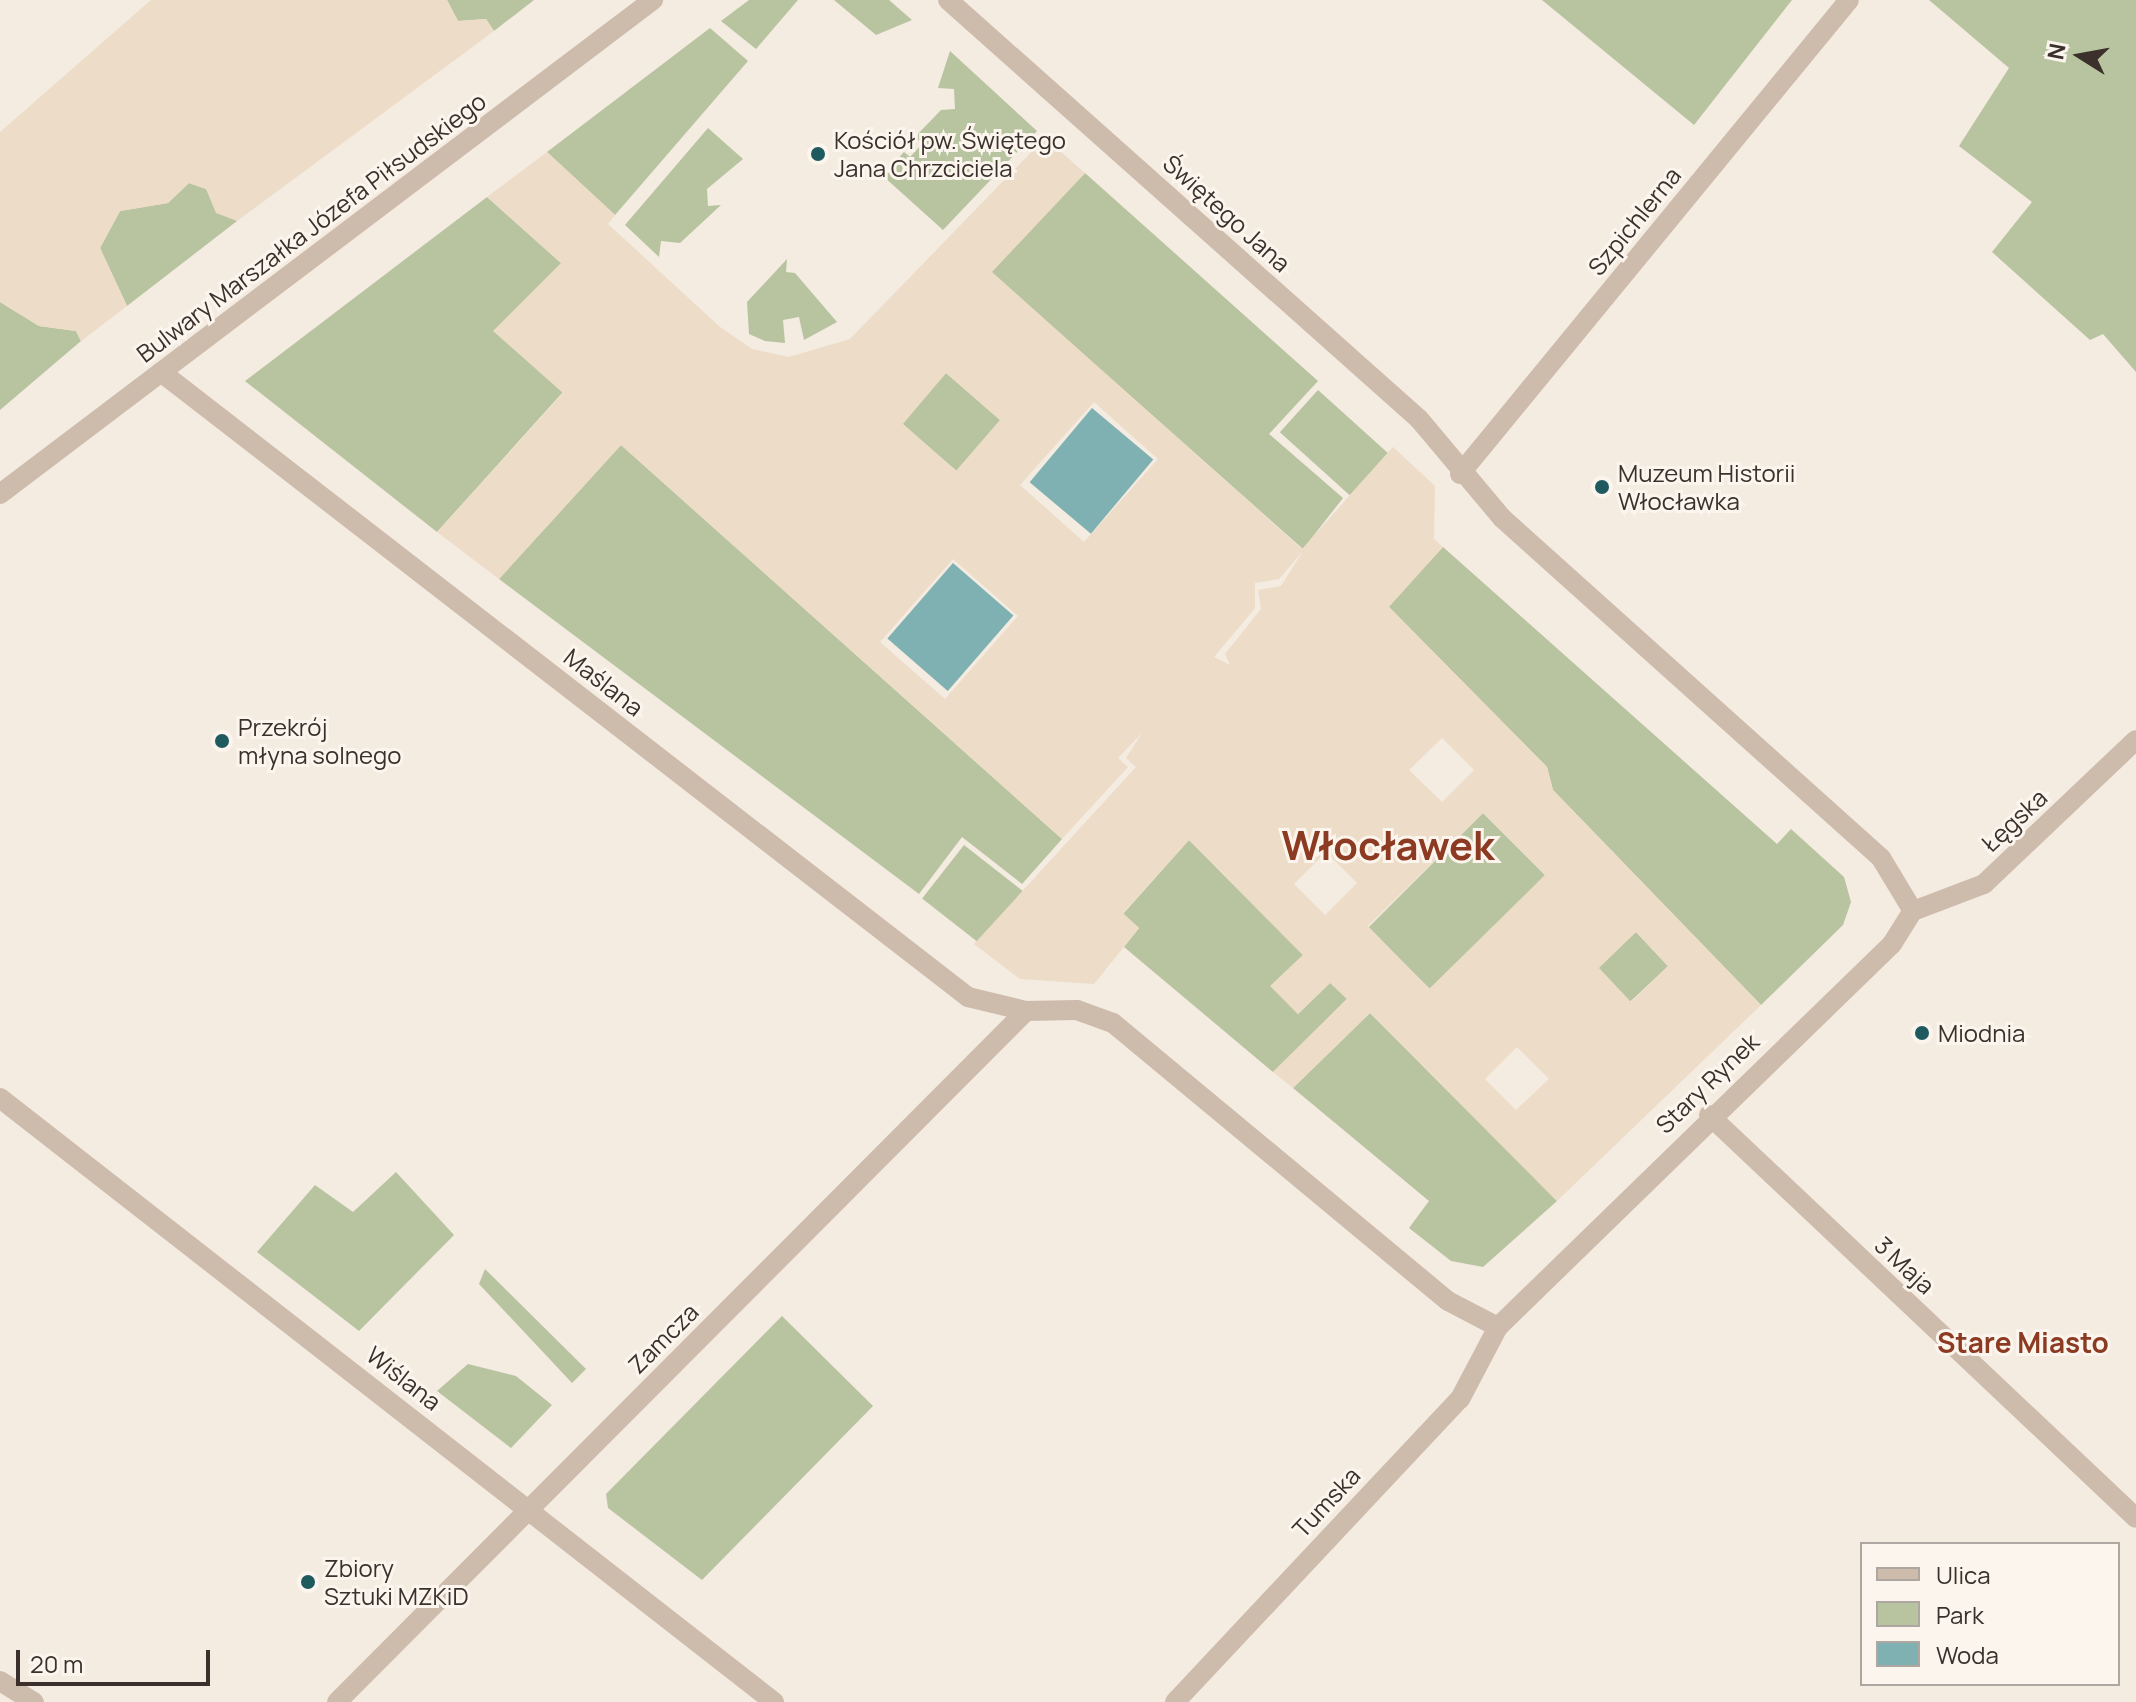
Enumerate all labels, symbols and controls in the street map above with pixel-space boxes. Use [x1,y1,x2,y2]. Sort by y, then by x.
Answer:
north arrow [2040,16,2120,96]
text: N [2040,41,2073,62]
street label: Bulwary Marszałka Józefa Piłsudskiego [131,86,491,368]
place label: Kościół pw. Świętego Jana Chrzciciela [834,126,1066,182]
marker: Kościół pw. Świętego Jana Chrzciciela [809,145,827,163]
street label: Świętego Jana [1157,148,1297,278]
street label: Szpichlerna [1582,161,1686,281]
place label: Muzeum Historii Włocławka [1618,459,1795,515]
marker: Muzeum Historii Włocławka [1593,478,1611,496]
street label: Maślana [559,642,649,722]
place label: Przekrój młyna solnego [238,713,401,769]
marker: Przekrój młyna solnego [213,732,231,750]
street label: Łęgska [1975,783,2053,857]
district label: Włocławek [1281,821,1495,869]
place label: Miodnia [1938,1019,2025,1047]
marker: Miodnia [1913,1024,1931,1042]
street label: Stary Rynek [1650,1027,1764,1139]
street label: 3 Maja [1869,1230,1941,1300]
street label: Zamcza [622,1297,704,1379]
district label: Stare Miasto [1937,1325,2109,1359]
street label: Wiślana [361,1340,447,1416]
street label: Tumska [1286,1461,1366,1543]
legend [1860,1542,2120,1686]
place label: Zbiory Sztuki MZKiD [324,1554,469,1610]
text: Ulica [1936,1558,1991,1591]
marker: Zbiory Sztuki MZKiD [299,1573,317,1591]
text: Park [1936,1598,1984,1631]
scale bar [20,1634,214,1684]
text: Woda [1936,1638,1999,1671]
text: 20 m [30,1647,83,1680]

